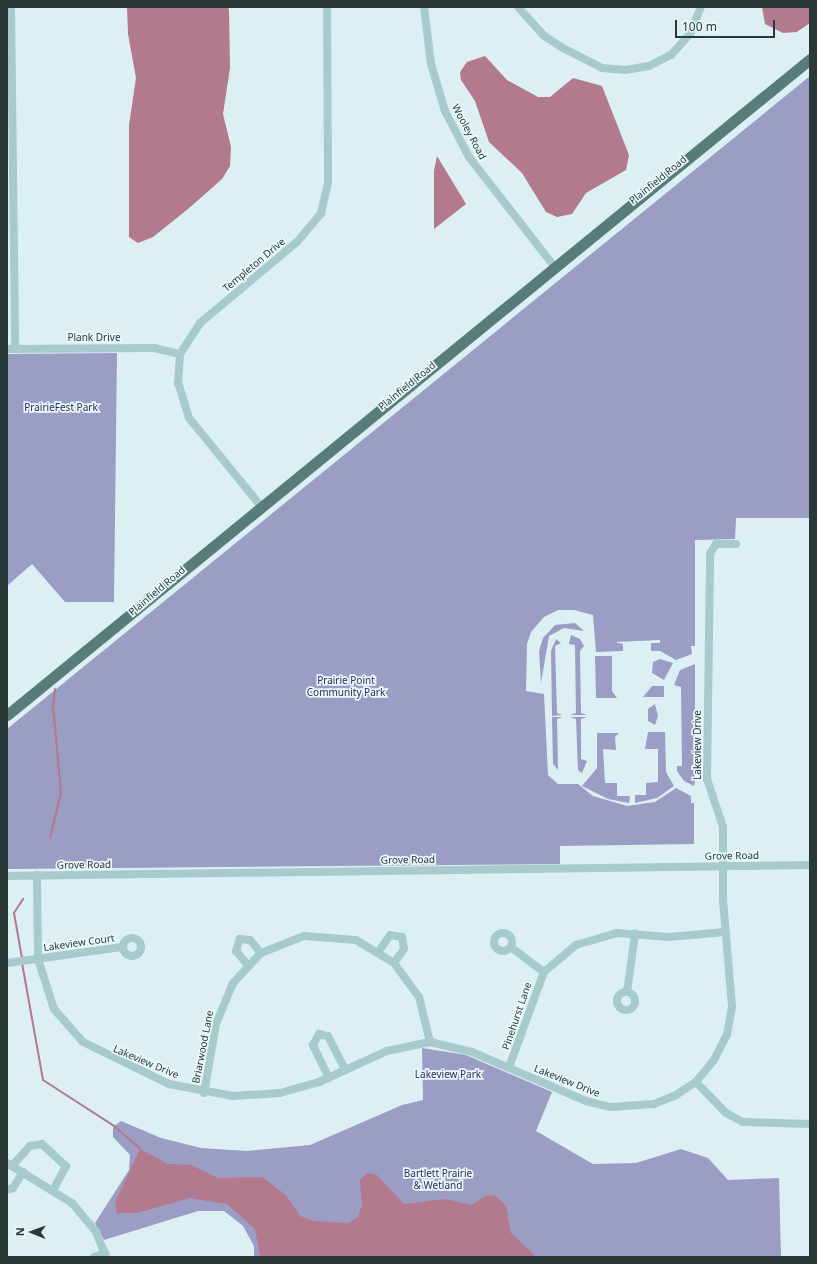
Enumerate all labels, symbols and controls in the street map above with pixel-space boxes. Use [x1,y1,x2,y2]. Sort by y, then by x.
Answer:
scale bar [677,12,777,38]
text: 100 m [682,18,717,35]
street label: Wooley Road [449,102,489,162]
street label: Plainfield Road [627,153,689,207]
street label: Templeton Drive [221,236,287,294]
street label: Plank Drive [67,332,121,344]
street label: Plainfield Road [376,359,438,413]
park label: PrairieFest Park [24,402,98,414]
street label: Plainfield Road [126,564,188,618]
park label: Prairie Point Community Park [307,674,385,698]
street label: Lakeview Drive [692,710,704,780]
street label: Grove Road [705,850,759,862]
street label: Grove Road [381,854,435,866]
street label: Grove Road [57,859,111,871]
street label: Lakeview Court [43,932,115,954]
street label: Pinehurst Lane [500,981,534,1051]
street label: Briarwood Lane [190,1009,216,1085]
street label: Lakeview Drive [111,1043,181,1081]
street label: Lakeview Drive [532,1062,602,1100]
park label: Lakeview Park [415,1069,481,1081]
park label: Bartlett Prairie & Wetland [404,1167,472,1190]
north arrow [12,1212,52,1252]
text: N [12,1227,27,1236]

